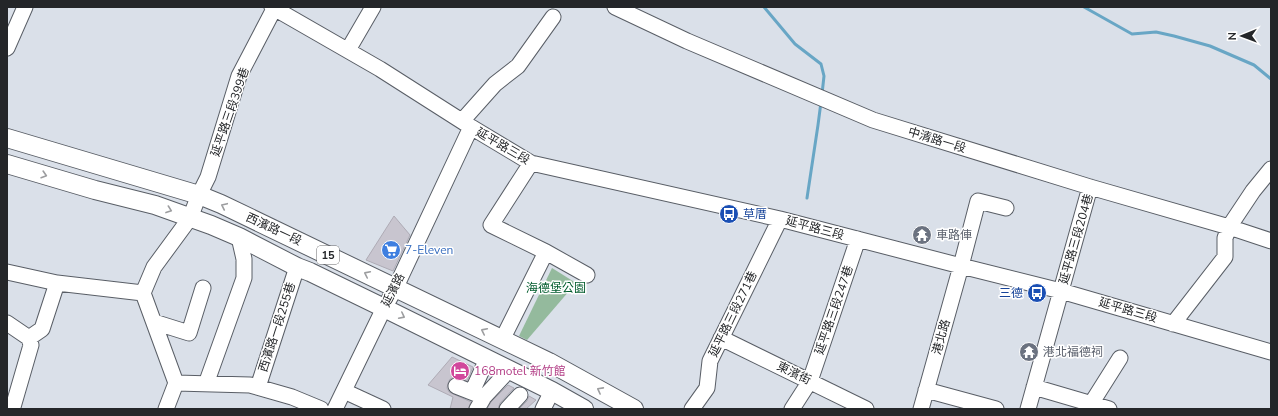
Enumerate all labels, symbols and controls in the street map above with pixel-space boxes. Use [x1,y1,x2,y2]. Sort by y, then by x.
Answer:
north arrow [1222,16,1262,56]
text: N [1225,32,1240,40]
street label: 延平路三段399巷 [207,65,253,159]
street label: 延平路三段 [473,124,533,168]
street label: 中清路一段 [906,124,968,156]
one-way arrow [41,170,48,179]
street label: 延平路三段204巷 [1055,192,1097,286]
one-way arrow [221,203,229,211]
bus stop icon: 草厝 [718,203,740,225]
one-way arrow [166,206,173,214]
place label: 草厝 [743,206,767,222]
street label: 西濱路一段 [243,209,305,249]
street label: 延平路三段 [784,213,846,243]
temple icon: 車路俥 [911,224,933,246]
place label: 車路俥 [936,227,972,243]
supermarket icon: 7-Eleven [380,239,402,261]
place label: 7-Eleven [405,242,453,258]
road number: 15 [317,246,339,264]
street label: 延平路三段247巷 [811,263,857,357]
street label: 延平路三段271巷 [705,268,761,360]
street label: 延濱路 [378,270,408,310]
one-way arrow [364,272,371,279]
street label: 西濱路一段255巷 [255,280,299,374]
park label: 海德堡公園 [526,280,586,296]
bus stop icon: 三德 [1026,282,1048,304]
place label: 三德 [999,285,1023,301]
street label: 延平路三段 [1097,294,1159,326]
one-way arrow [398,312,405,319]
street label: 港北路 [928,317,954,357]
one-way arrow [481,328,488,336]
temple icon: 港北福德祠 [1018,341,1040,363]
place label: 港北福德祠 [1043,344,1103,360]
street label: 東濱街 [774,358,814,388]
hotel icon: 168motel 新竹館 [449,360,471,382]
place label: 168motel 新竹館 [474,363,566,379]
one-way arrow [597,387,604,394]

